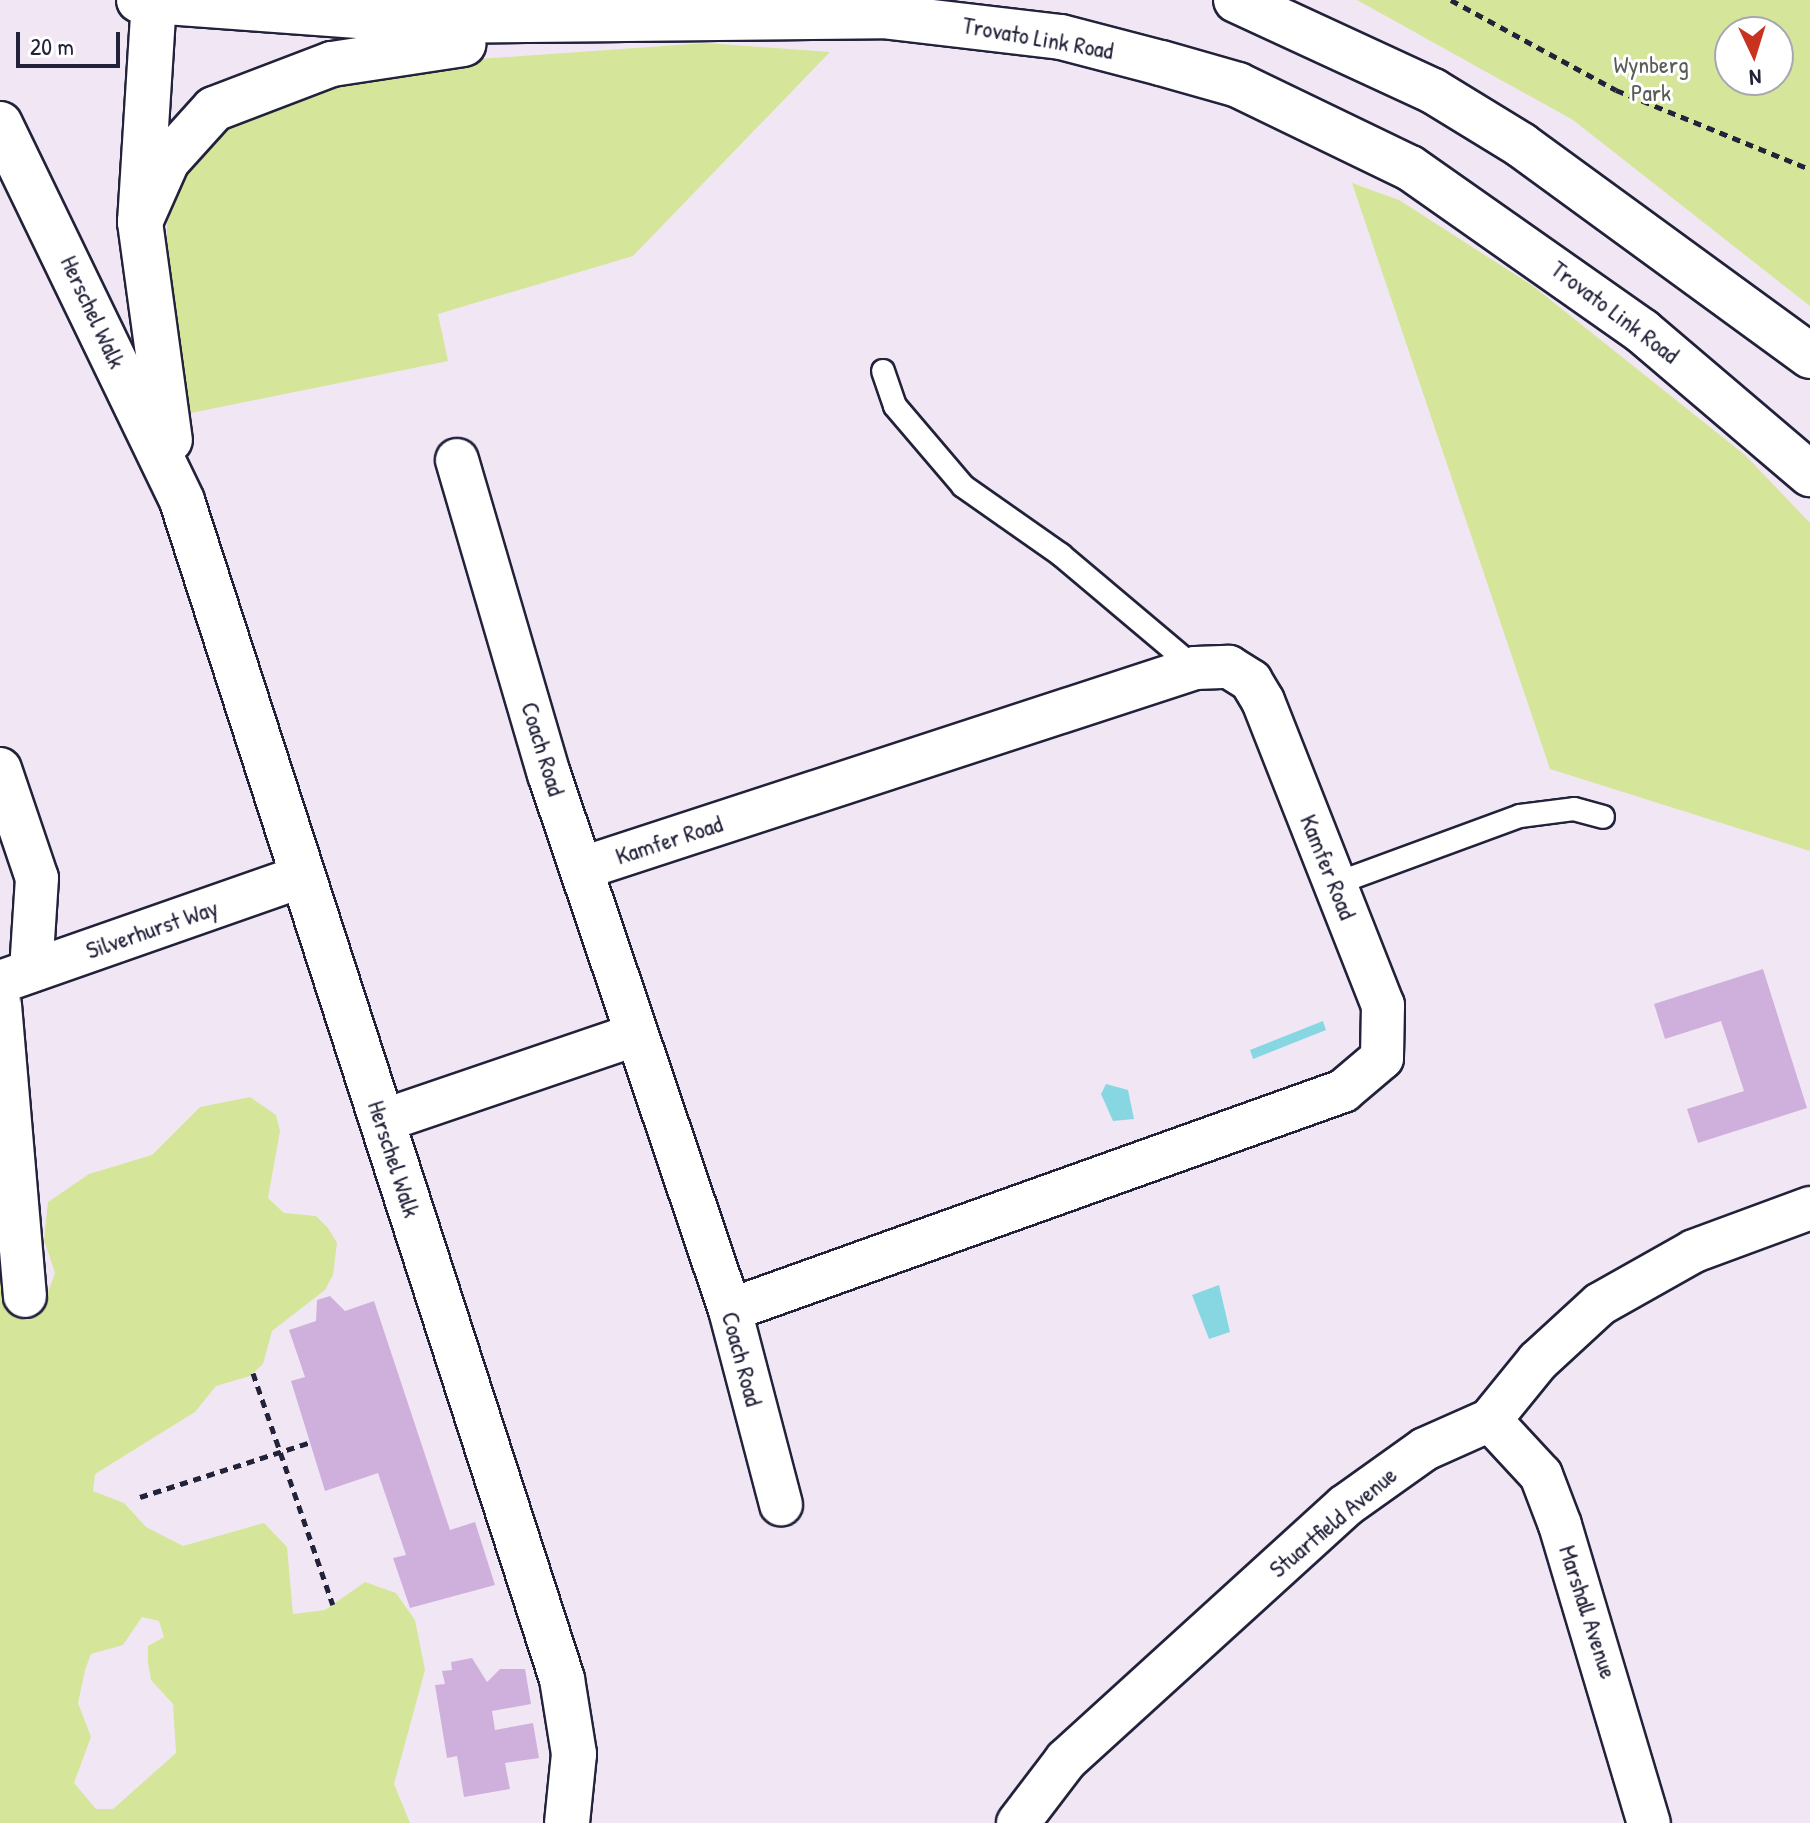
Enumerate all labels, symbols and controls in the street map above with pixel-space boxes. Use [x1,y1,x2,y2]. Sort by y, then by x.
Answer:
street label: Trovato Link Road [960,11,1116,65]
scale bar [20,16,124,66]
north arrow [1714,16,1794,96]
text: 20 m [30,30,74,62]
park label: Wynberg Park [1613,51,1689,107]
text: N [1749,63,1762,93]
street label: Herschel Walk [54,251,132,373]
street label: Trovato Link Road [1545,255,1685,369]
street label: Coach Road [515,699,571,799]
street label: Kamfer Road [612,809,726,871]
street label: Kamfer Road [1294,810,1362,924]
street label: Silverhurst Way [82,893,222,965]
street label: Herschel Walk [362,1097,426,1221]
street label: Coach Road [716,1309,768,1409]
street label: Stuartfield Avenue [1264,1460,1402,1584]
street label: Marshall Avenue [1553,1542,1623,1682]

